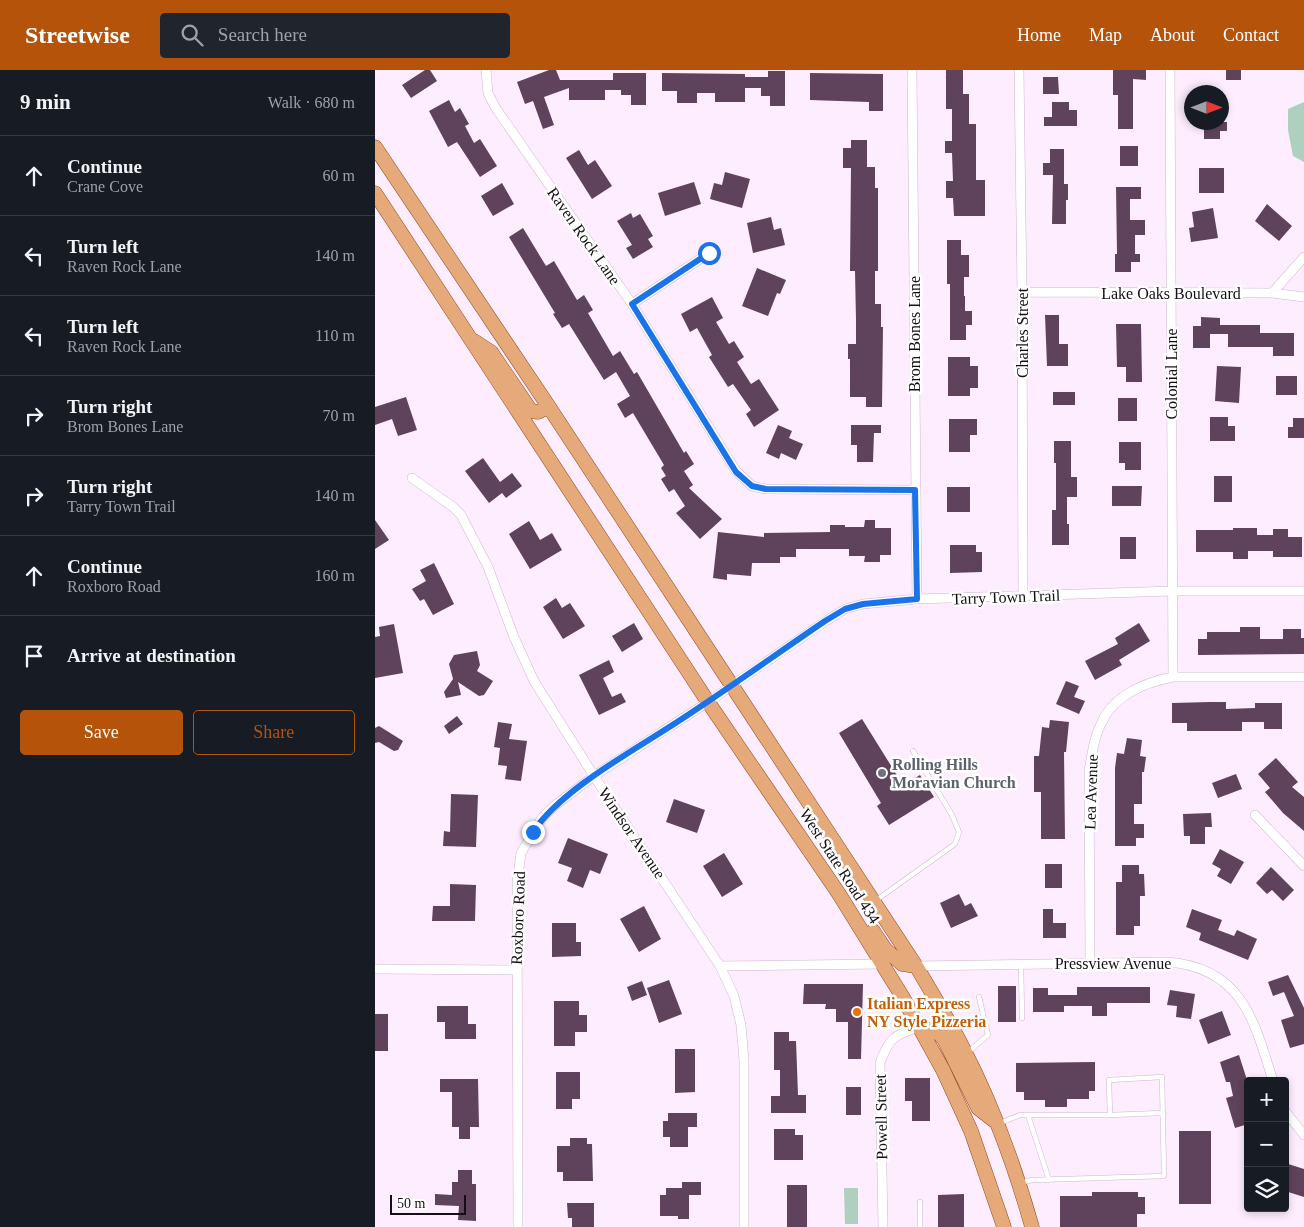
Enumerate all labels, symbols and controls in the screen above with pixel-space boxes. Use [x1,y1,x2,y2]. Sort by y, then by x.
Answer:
search box [160,13,510,58]
icon: search [178,21,206,49]
text: Streetwise [25,22,130,48]
text: Search here [218,24,307,45]
text: Home [1017,25,1061,45]
text: Map [1089,25,1122,45]
text: About [1150,25,1195,45]
text: Contact [1223,25,1279,45]
north arrow [1184,85,1229,130]
text: 9 min [20,90,71,114]
text: Walk · 680 m [268,94,355,111]
text: Continue [67,156,142,177]
icon: ahead [20,162,48,190]
text: 60 m [323,167,355,184]
text: Crane Cove [67,178,143,195]
street label: Raven Rock Lane [544,184,624,288]
text: Turn left [67,236,139,257]
icon: left [20,242,48,270]
route start [698,242,721,265]
text: 140 m [315,247,355,264]
text: Raven Rock Lane [67,258,182,275]
street label: Brom Bones Lane [906,276,923,392]
street label: Lake Oaks Boulevard [1101,285,1241,302]
street label: Charles Street [1014,287,1031,378]
text: Turn left [67,316,139,337]
icon: left [20,322,48,350]
text: 110 m [315,327,355,344]
street label: Colonial Lane [1163,328,1180,420]
text: Raven Rock Lane [67,338,182,355]
text: Turn right [67,396,152,417]
icon: right [20,402,48,430]
text: 70 m [323,407,355,424]
text: Brom Bones Lane [67,418,183,435]
text: Turn right [67,476,152,497]
icon: right [20,482,48,510]
text: 140 m [315,487,355,504]
text: Tarry Town Trail [67,498,176,515]
text: Continue [67,556,142,577]
icon: ahead [20,562,48,590]
text: 160 m [315,567,355,584]
text: Roxboro Road [67,578,161,595]
street label: Tarry Town Trail [951,587,1061,608]
icon: arrive [20,642,48,670]
text: Arrive at destination [67,645,236,666]
button: Save [20,710,183,755]
button: Share [193,710,355,755]
street label: Lea Avenue [1081,754,1101,830]
place label: Rolling Hills Moravian Church [892,756,1016,791]
marker: Rolling Hills Moravian Church [876,767,888,779]
street label: Windsor Avenue [595,784,669,882]
street label: West State Road 434 [797,805,883,927]
route end [522,821,545,844]
street label: Roxboro Road [508,871,528,965]
street label: Pressview Avenue [1055,955,1171,972]
place label: Italian Express NY Style Pizzeria [867,995,986,1031]
marker: Italian Express NY Style Pizzeria [851,1006,863,1018]
street label: Powell Street [872,1073,890,1160]
map controls [1244,1077,1289,1212]
button: + [1244,1077,1289,1122]
button: − [1244,1122,1289,1167]
button: layers [1244,1167,1289,1212]
scale bar [390,1192,466,1215]
text: 50 m [397,1196,425,1211]

